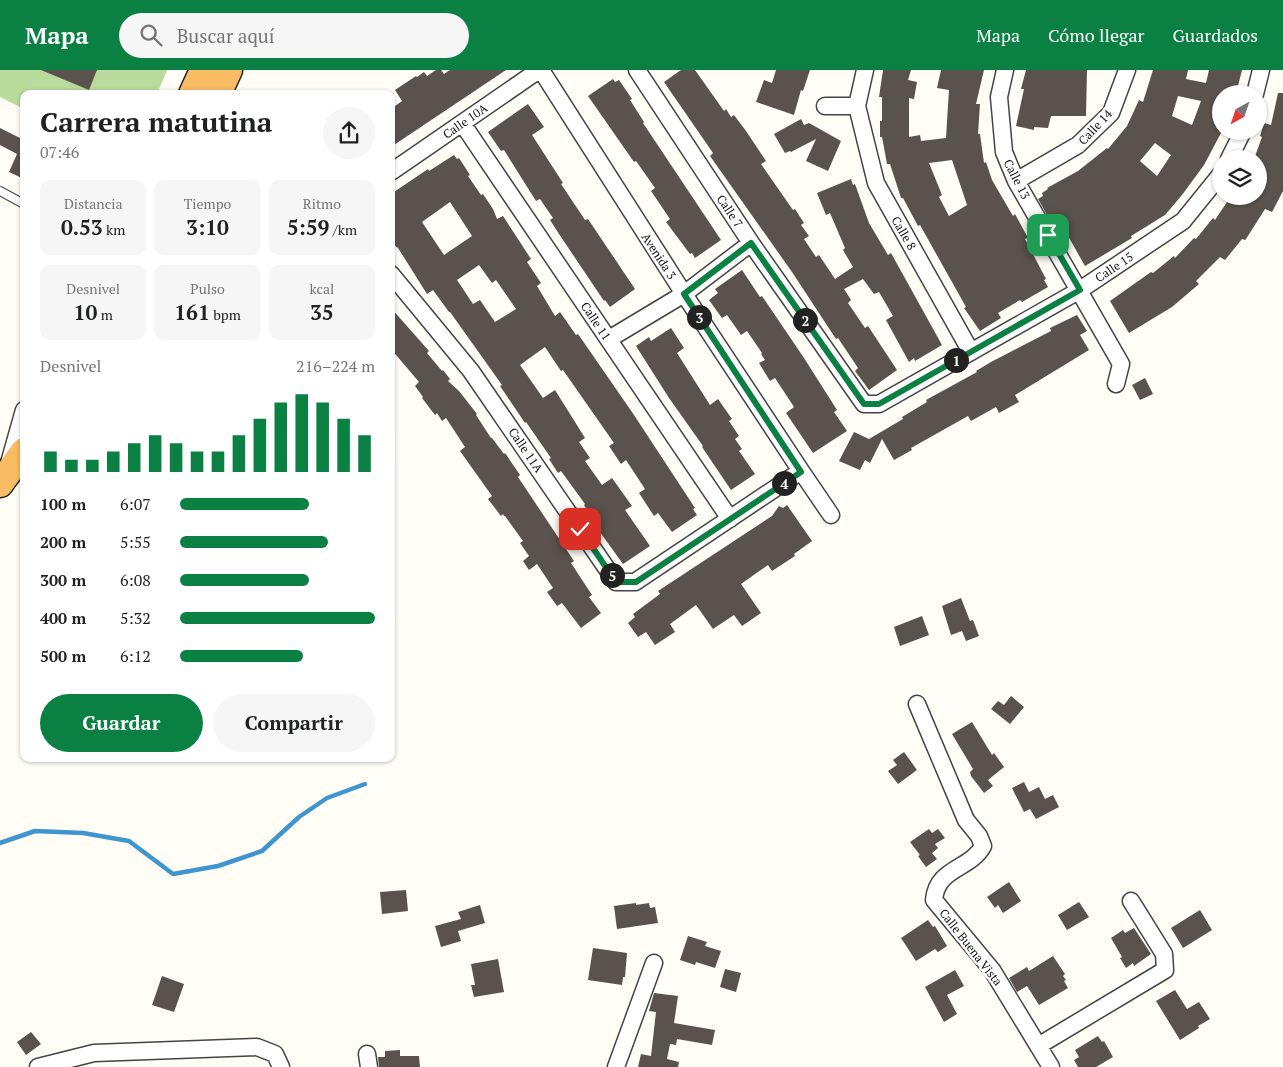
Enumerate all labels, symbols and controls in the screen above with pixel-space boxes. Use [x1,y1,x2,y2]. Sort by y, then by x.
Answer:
search box [119,13,469,58]
text: Mapa [25,19,89,51]
icon: search [137,21,165,49]
text: Buscar aquí [177,23,274,48]
text: Mapa [976,23,1020,47]
text: Cómo llegar [1048,23,1144,47]
text: Guardados [1172,23,1258,47]
north arrow [1212,85,1268,140]
map controls [1212,85,1267,205]
street label: Calle 10A [440,100,491,142]
text: Carrera matutina [40,103,272,140]
street label: Calle 14 [1075,106,1115,148]
button: share [323,107,375,159]
text: 07:46 [40,141,79,163]
button: layers [1212,150,1267,205]
street label: Calle 13 [1001,157,1033,201]
street label: Calle 7 [714,192,746,230]
text: Distancia [64,194,122,213]
text: Tiempo [184,194,231,213]
text: Ritmo [303,194,341,213]
text: 0.53 [61,213,103,241]
text: 3:10 [186,213,229,241]
text: 5:59 [287,213,329,241]
street label: Calle 8 [888,213,920,253]
pin [1027,214,1069,256]
text: km [103,220,125,239]
text: /km [329,220,357,239]
icon: arrive [1034,221,1062,249]
street label: Avenida 3 [639,230,679,282]
street label: Calle 15 [1092,249,1136,285]
text: Desnivel [66,279,120,298]
text: Pulso [190,279,225,298]
text: kcal [309,279,334,298]
text: 10 [74,298,97,326]
text: 161 [174,298,210,326]
text: 35 [310,298,334,326]
street label: Calle 11 [578,299,614,343]
pin: 3 [686,304,712,330]
text: m [97,305,113,324]
text: bpm [210,305,241,324]
text: 3 [696,308,703,327]
pin: 2 [792,308,818,332]
text: 2 [802,311,809,330]
pin: 1 [944,348,968,372]
text: 1 [953,351,960,370]
text: Desnivel [40,355,101,377]
text: 216–224 m [296,355,375,377]
street label: Calle 11A [506,425,547,476]
pin: 4 [772,470,796,496]
text: 4 [781,474,788,493]
text: 100 m [40,493,86,515]
text: 6:07 [120,493,151,515]
pin [559,508,601,550]
icon: check [566,515,594,543]
text: 200 m [40,531,86,553]
text: 5:55 [120,531,151,553]
pin: 5 [600,562,624,588]
text: 5 [609,566,616,585]
text: 300 m [40,569,86,591]
text: 6:08 [120,569,151,591]
text: 400 m [40,607,86,629]
text: 5:32 [120,607,151,629]
text: 500 m [40,645,86,667]
text: 6:12 [120,645,151,667]
button: Guardar [40,694,203,752]
button: Compartir [213,694,375,752]
street label: Calle Buena Vista [936,906,1006,988]

